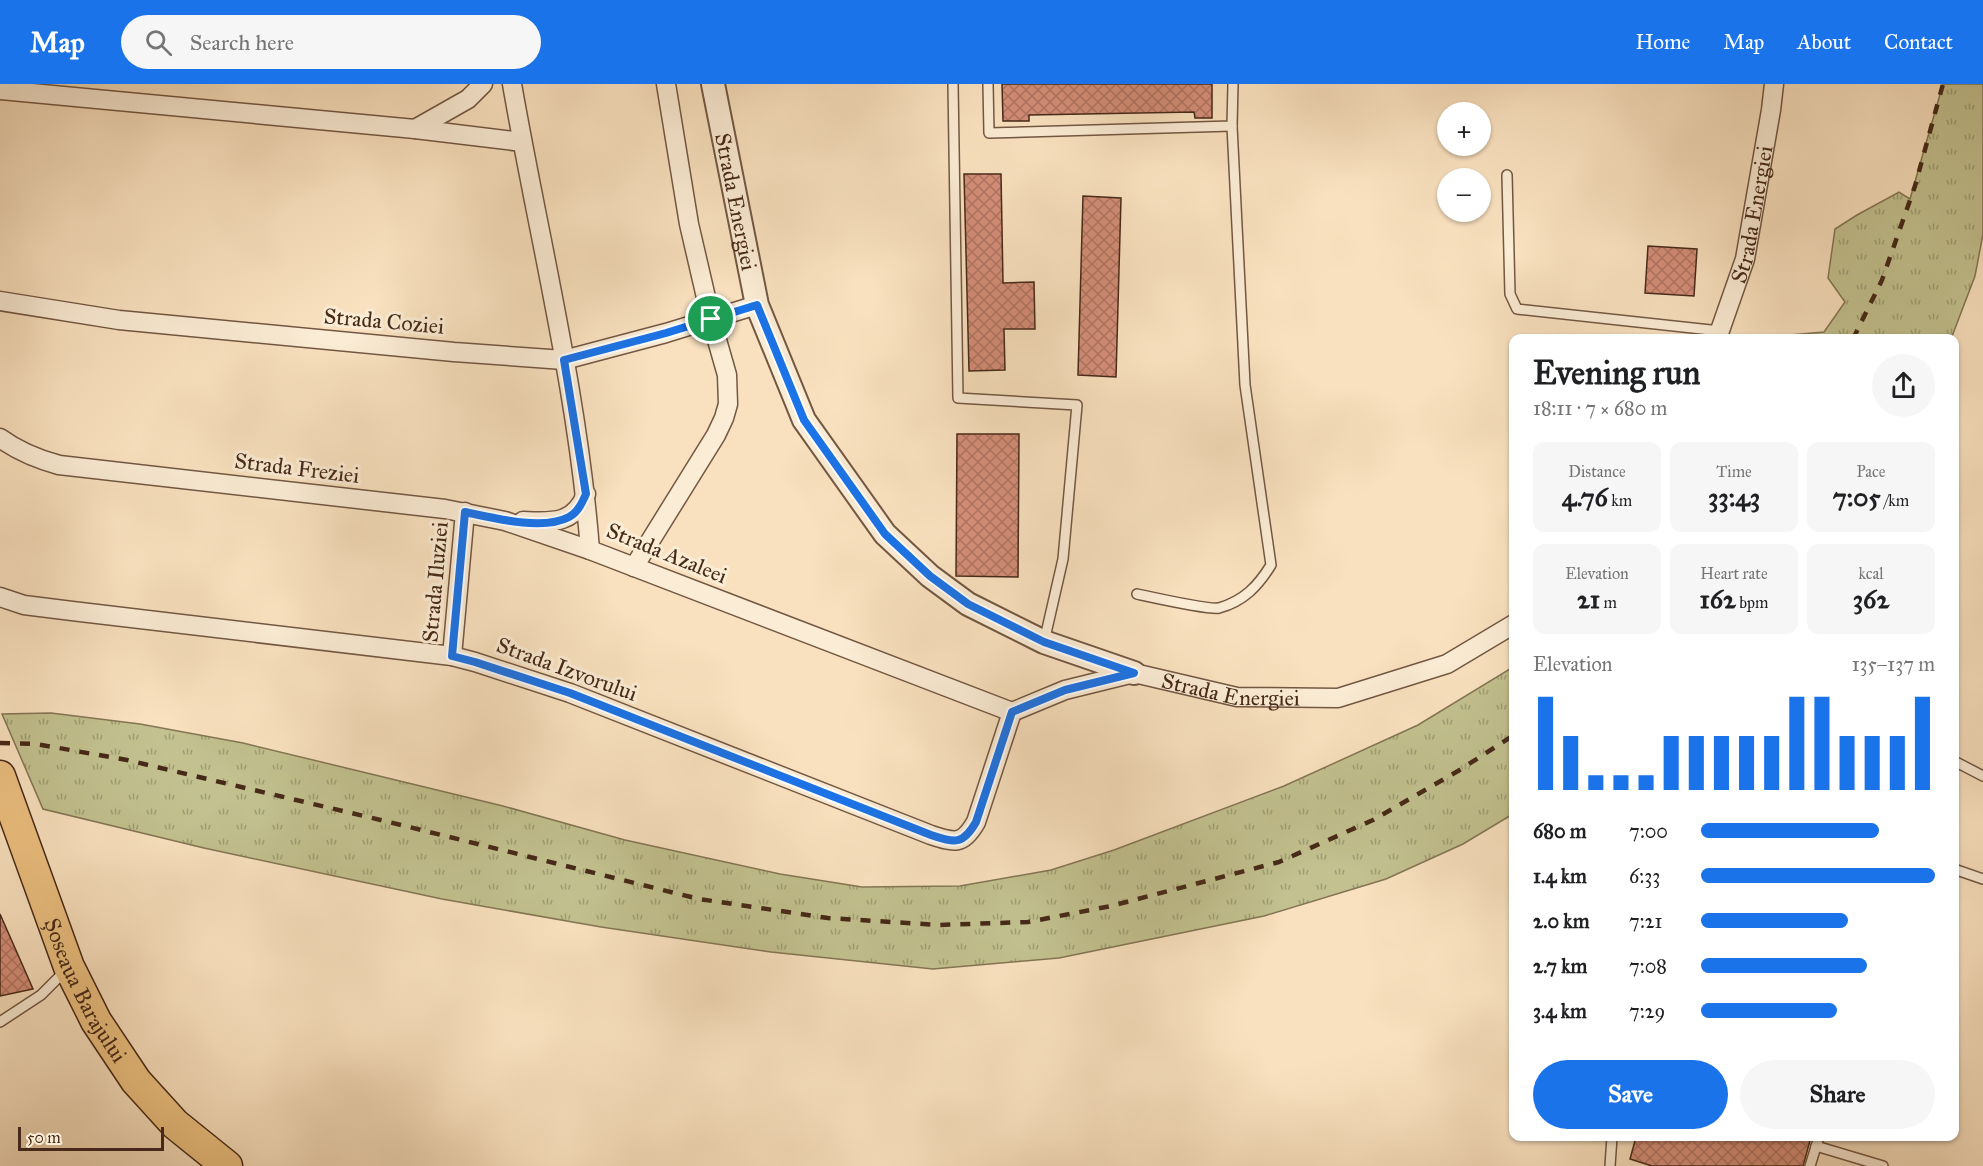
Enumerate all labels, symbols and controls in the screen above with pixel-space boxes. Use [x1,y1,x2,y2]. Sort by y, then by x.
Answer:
search box [121,15,541,69]
text: Map [30,25,85,60]
icon: search [142,26,175,59]
text: Search here [190,29,294,56]
text: Home [1635,29,1690,55]
text: Map [1723,29,1764,55]
text: About [1797,29,1851,55]
text: Contact [1884,29,1953,55]
map controls [1437,102,1491,222]
button: + [1437,102,1491,156]
street label: Strada Energiei [710,131,763,273]
street label: Strada Energiei [1724,143,1778,287]
button: − [1437,168,1491,222]
pin [685,293,736,344]
street label: Strada Coziei [323,302,445,340]
icon: arrive [694,302,727,335]
text: Evening run [1533,353,1700,393]
button: share [1872,354,1935,417]
text: 18:11 · 7 × 680 m [1533,396,1667,420]
street label: Strada Freziei [233,447,361,489]
text: Distance [1568,462,1626,481]
text: Time [1716,462,1752,481]
text: Pace [1856,462,1886,481]
text: 4.76 [1562,481,1608,513]
text: 33:43 [1708,481,1760,513]
text: 7:05 [1833,481,1881,513]
text: km [1608,491,1632,510]
text: /km [1881,491,1909,510]
street label: Strada Azaleei [603,517,731,589]
street label: Strada Iluziei [416,520,454,644]
text: Elevation [1565,564,1629,583]
text: Heart rate [1700,564,1768,583]
text: kcal [1858,564,1884,583]
text: 21 [1577,583,1600,615]
text: 162 [1700,583,1736,615]
text: 362 [1853,583,1889,615]
text: m [1600,593,1617,612]
text: bpm [1736,593,1768,612]
street label: Strada Izvorului [493,631,641,707]
text: Elevation [1533,652,1612,676]
text: 135–137 m [1852,652,1935,676]
street label: Strada Energiei [1159,666,1300,711]
text: 680 m [1533,819,1587,843]
text: 7:00 [1629,819,1668,843]
text: 1.4 km [1533,864,1587,888]
text: 6:33 [1629,864,1660,888]
text: 2.0 km [1533,909,1589,933]
text: 7:21 [1629,909,1662,933]
street label: Șoseaua Barajului [39,914,133,1067]
text: 2.7 km [1533,954,1587,978]
text: 7:08 [1629,954,1667,978]
text: 3.4 km [1533,999,1587,1023]
text: 7:29 [1629,999,1665,1023]
button: Save [1533,1060,1728,1129]
button: Share [1740,1060,1935,1129]
scale bar [18,1124,164,1152]
text: 50 m [27,1128,61,1147]

